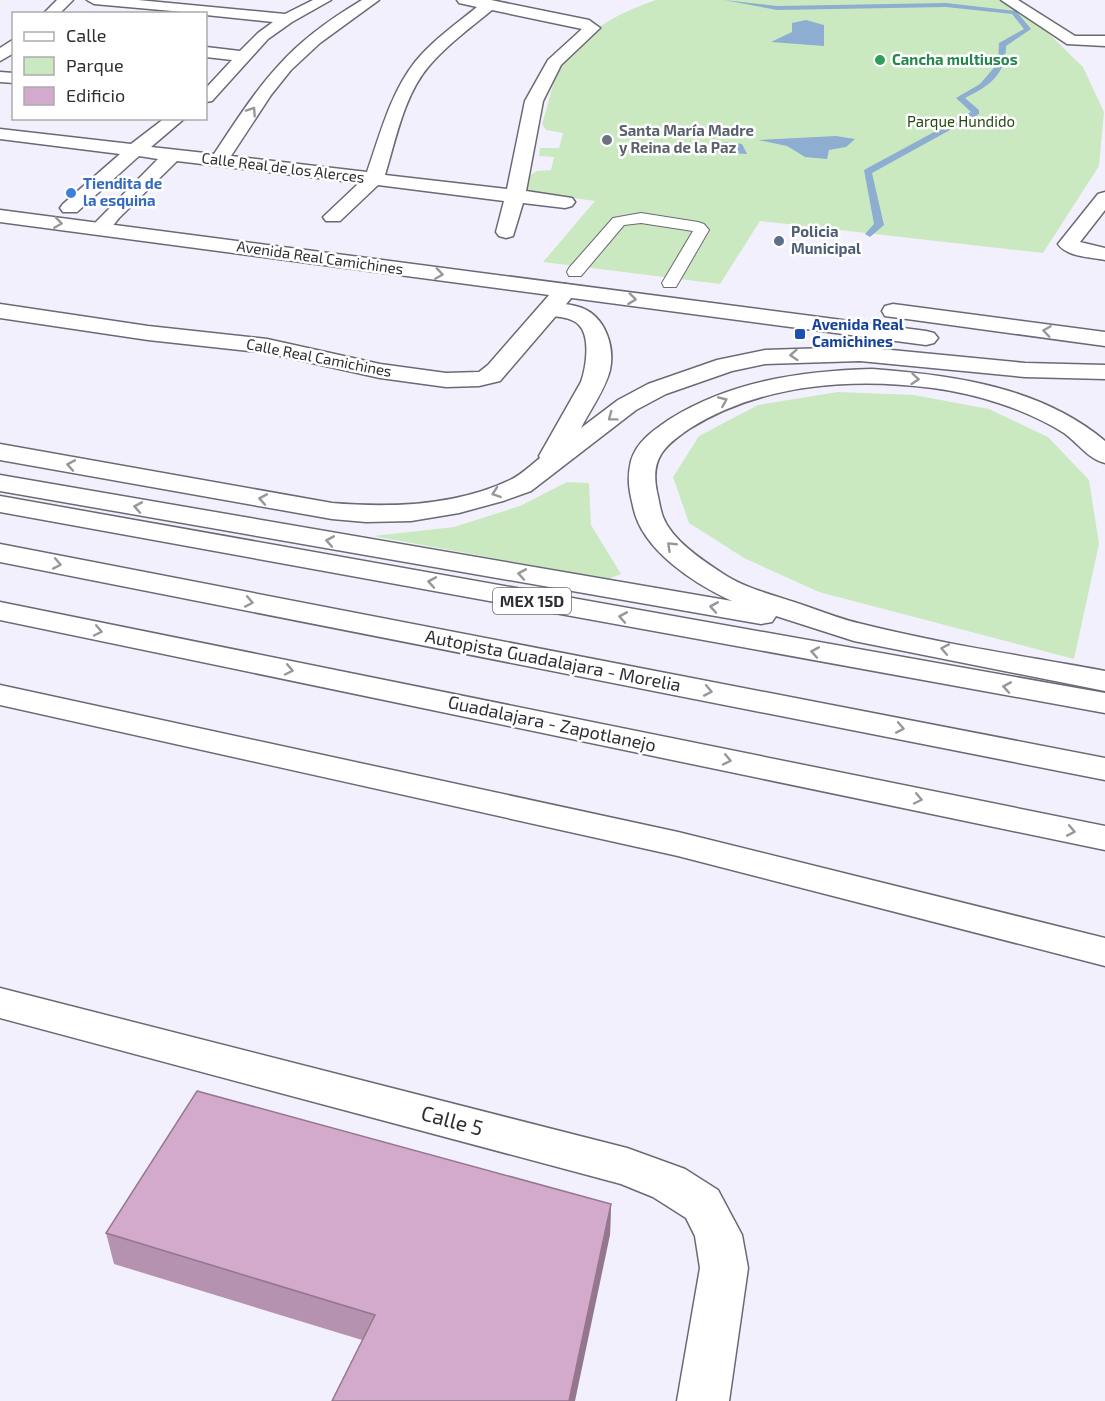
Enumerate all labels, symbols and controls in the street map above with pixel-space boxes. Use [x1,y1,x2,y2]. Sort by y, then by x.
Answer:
legend [12,12,207,120]
text: Calle [66,24,107,46]
place label: Cancha multiusos [892,50,1018,68]
marker: Cancha multiusos [873,53,887,67]
text: Parque [66,54,124,76]
text: Edificio [66,84,125,106]
one-way arrow [245,107,256,118]
park label: Parque Hundido [907,112,1015,130]
place label: Santa María Madre y Reina de la Paz [619,121,754,157]
marker: Santa María Madre y Reina de la Paz [600,133,614,147]
street label: Calle Real de los Alerces [201,148,366,186]
place label: Tiendita de la esquina [83,174,162,209]
marker: Tiendita de la esquina [64,186,78,200]
one-way arrow [53,217,63,229]
place label: Policia Municipal [791,222,861,257]
marker: Policia Municipal [772,234,786,248]
street label: Avenida Real Camichines [236,236,405,278]
one-way arrow [434,267,443,280]
one-way arrow [627,293,637,305]
place label: Avenida Real Camichines [812,315,904,350]
one-way arrow [1042,326,1052,338]
marker: Avenida Real Camichines [793,327,807,341]
street label: Calle Real Camichines [245,334,393,380]
one-way arrow [790,348,799,361]
one-way arrow [910,372,919,385]
one-way arrow [716,397,727,409]
one-way arrow [608,409,619,420]
one-way arrow [66,459,75,471]
one-way arrow [491,486,502,499]
one-way arrow [258,493,268,506]
one-way arrow [133,501,143,514]
one-way arrow [325,535,334,547]
one-way arrow [667,542,678,553]
one-way arrow [52,557,62,570]
one-way arrow [517,568,527,581]
one-way arrow [427,576,437,589]
road number: MEX 15D [493,588,571,614]
one-way arrow [244,595,254,608]
one-way arrow [709,602,719,614]
one-way arrow [619,611,629,624]
one-way arrow [93,624,103,637]
street label: Autopista Guadalajara - Morelia [423,624,683,696]
one-way arrow [940,643,950,656]
one-way arrow [811,646,821,659]
one-way arrow [284,663,294,676]
one-way arrow [1002,681,1012,694]
one-way arrow [703,684,713,697]
street label: Guadalajara - Zapotlanejo [446,690,658,756]
one-way arrow [894,721,904,734]
one-way arrow [722,753,732,766]
one-way arrow [913,792,923,805]
one-way arrow [1066,824,1076,837]
street label: Calle 5 [419,1099,486,1140]

